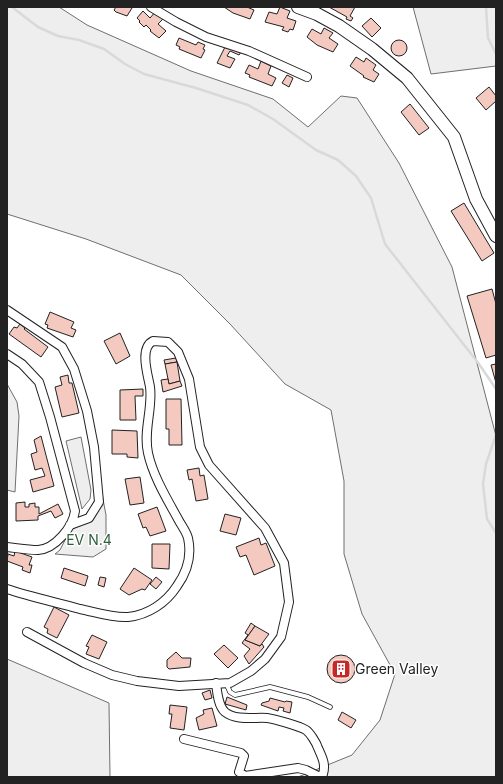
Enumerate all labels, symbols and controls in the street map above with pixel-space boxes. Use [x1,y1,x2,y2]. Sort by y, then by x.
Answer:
park label: EV N.4 [66,531,112,548]
building icon: Green Valley [330,658,352,680]
place label: Green Valley [355,660,438,677]

